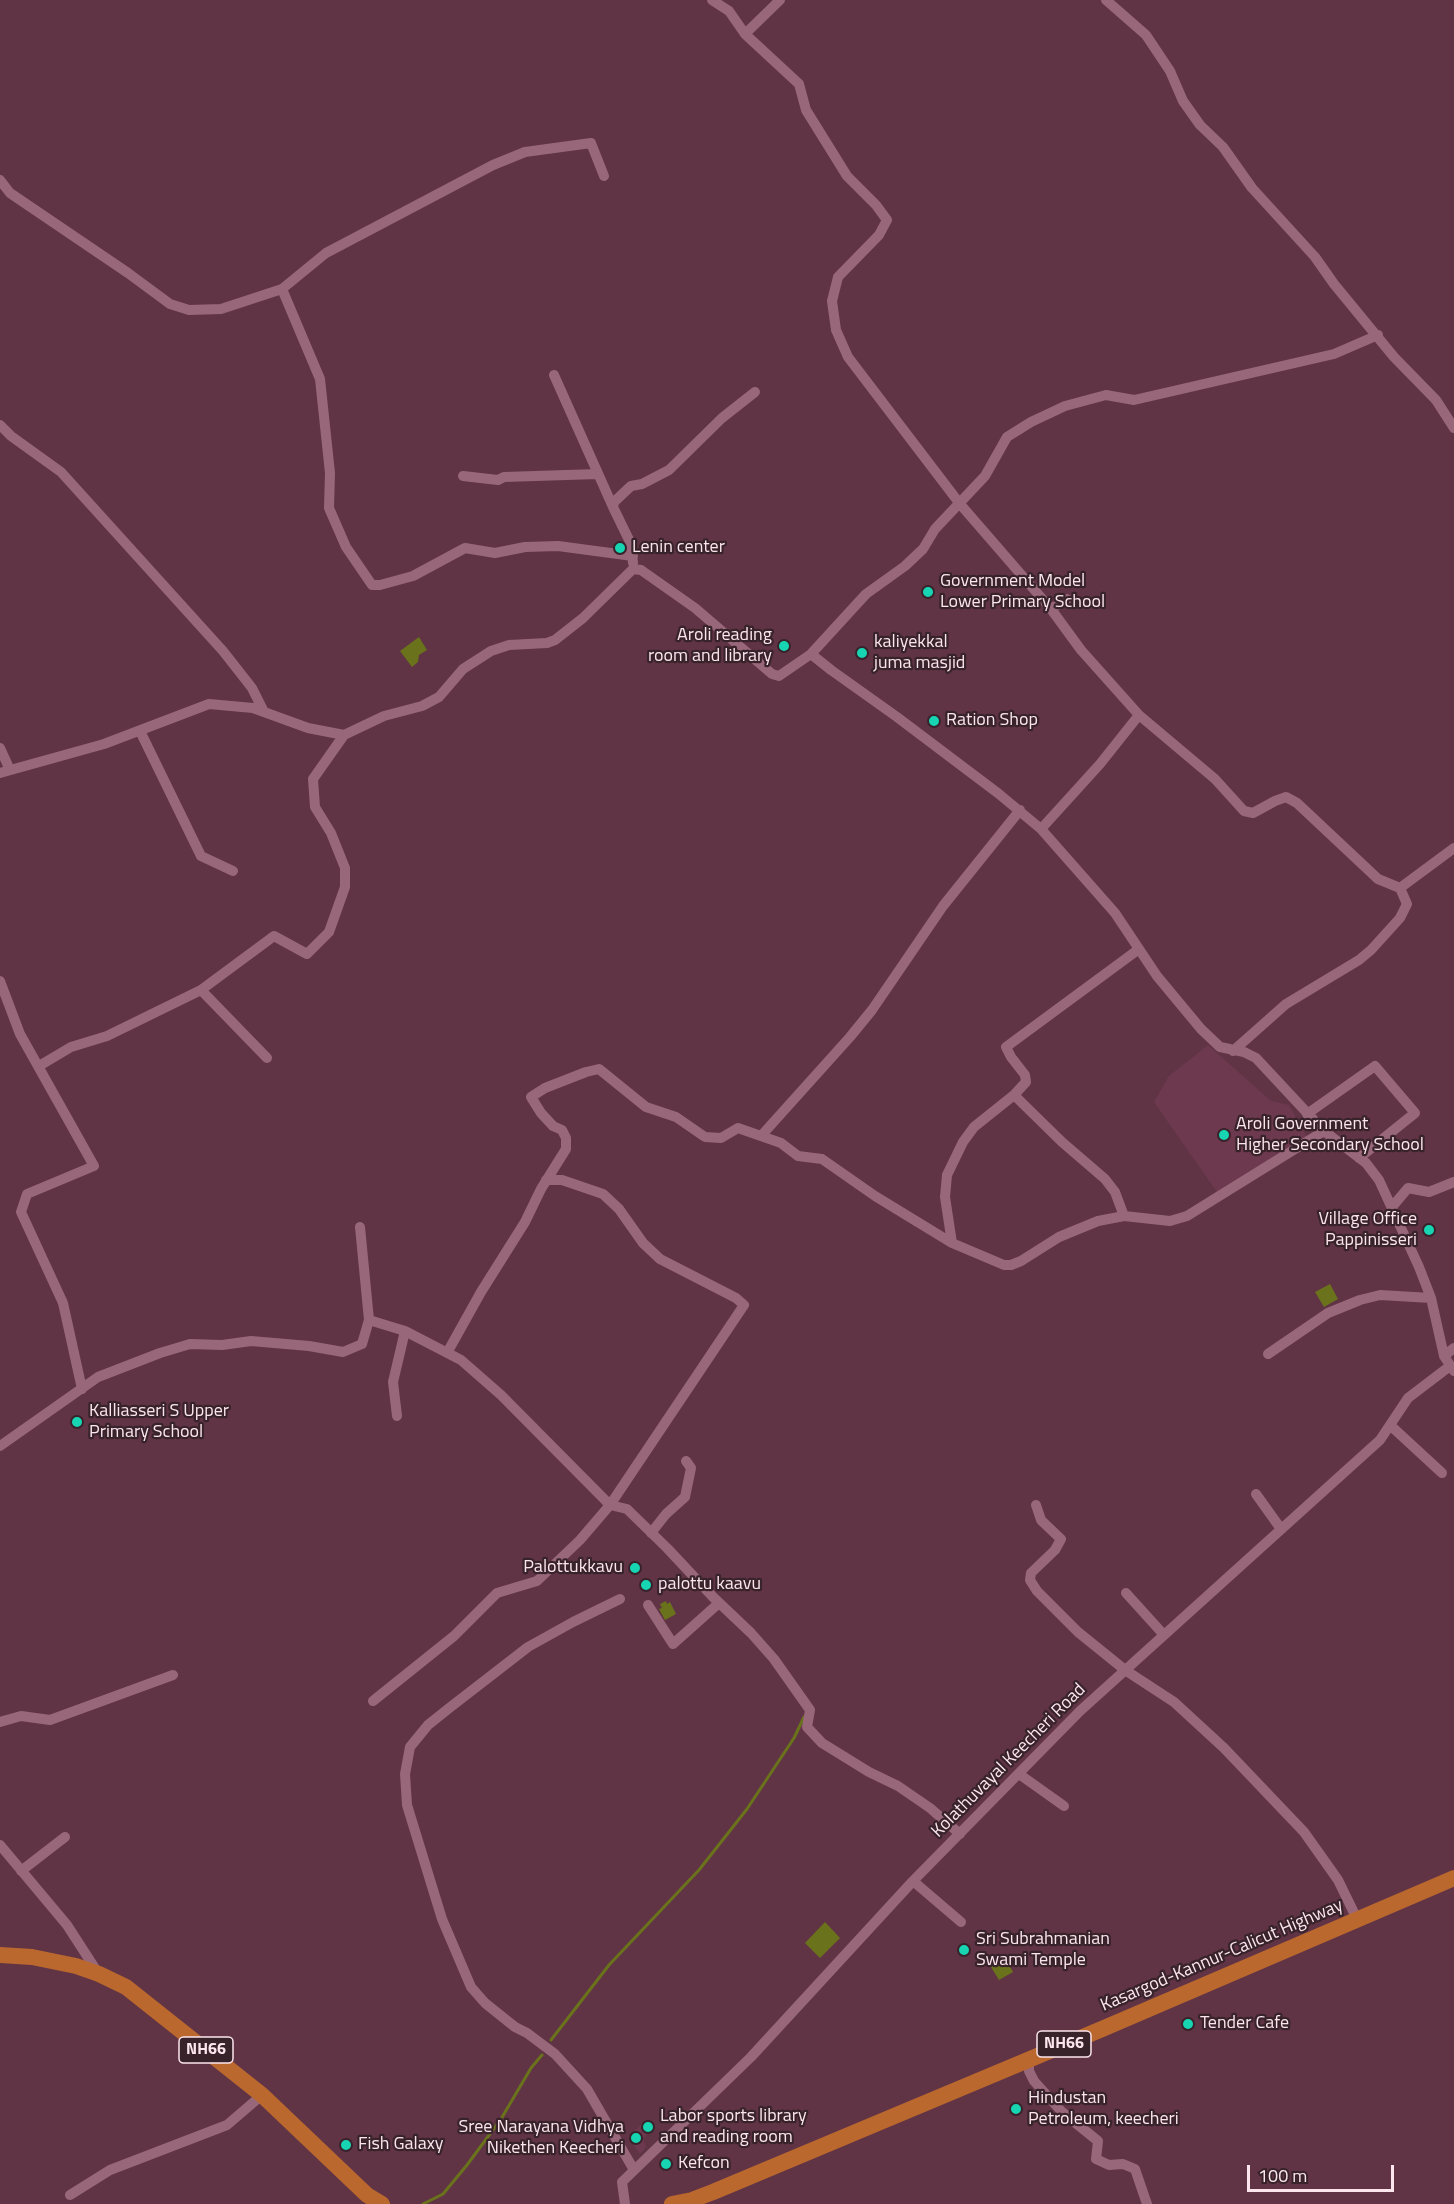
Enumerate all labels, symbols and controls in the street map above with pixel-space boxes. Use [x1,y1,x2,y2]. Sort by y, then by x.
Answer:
place label: Lenin center [632,537,725,559]
marker: Lenin center [613,541,627,555]
place label: Government Model Lower Primary School [940,571,1105,614]
marker: Government Model Lower Primary School [921,585,935,599]
place label: Aroli reading room and library [648,625,772,668]
place label: kaliyekkal juma masjid [874,632,965,674]
marker: Aroli reading room and library [777,639,791,653]
marker: kaliyekkal juma masjid [855,646,869,660]
place label: Ration Shop [946,710,1038,732]
marker: Ration Shop [927,714,941,728]
place label: Aroli Government Higher Secondary School [1236,1114,1424,1156]
marker: Aroli Government Higher Secondary School [1217,1128,1231,1142]
place label: Village Office Pappinisseri [1318,1209,1417,1252]
marker: Village Office Pappinisseri [1422,1223,1436,1237]
place label: Kalliasseri S Upper Primary School [89,1401,229,1444]
marker: Kalliasseri S Upper Primary School [70,1415,84,1429]
place label: Palottukkavu [523,1557,623,1579]
marker: Palottukkavu [628,1561,642,1575]
place label: palottu kaavu [658,1574,761,1596]
marker: palottu kaavu [639,1578,653,1592]
street label: Kolathuvayal Keecheri Road [927,1679,1091,1843]
street label: Kasargod-Kannur-Calicut Highway [1098,1895,1346,2017]
place label: Sri Subrahmanian Swami Temple [976,1929,1110,1972]
marker: Sri Subrahmanian Swami Temple [957,1943,971,1957]
place label: Tender Cafe [1200,2013,1289,2035]
marker: Tender Cafe [1181,2017,1195,2031]
road number: NH66 [1037,2031,1091,2057]
road number: NH66 [179,2037,233,2063]
place label: Hindustan Petroleum, keecheri [1028,2088,1179,2130]
marker: Hindustan Petroleum, keecheri [1009,2102,1023,2116]
place label: Labor sports library and reading room [660,2106,807,2148]
place label: Sree Narayana Vidhya Nikethen Keecheri [458,2117,624,2160]
marker: Labor sports library and reading room [641,2120,655,2134]
marker: Sree Narayana Vidhya Nikethen Keecheri [629,2131,643,2145]
place label: Fish Galaxy [358,2134,444,2156]
marker: Fish Galaxy [339,2138,353,2152]
place label: Kefcon [678,2153,730,2175]
scale bar [1250,2153,1397,2191]
marker: Kefcon [659,2157,673,2171]
text: 100 m [1258,2162,1307,2189]

